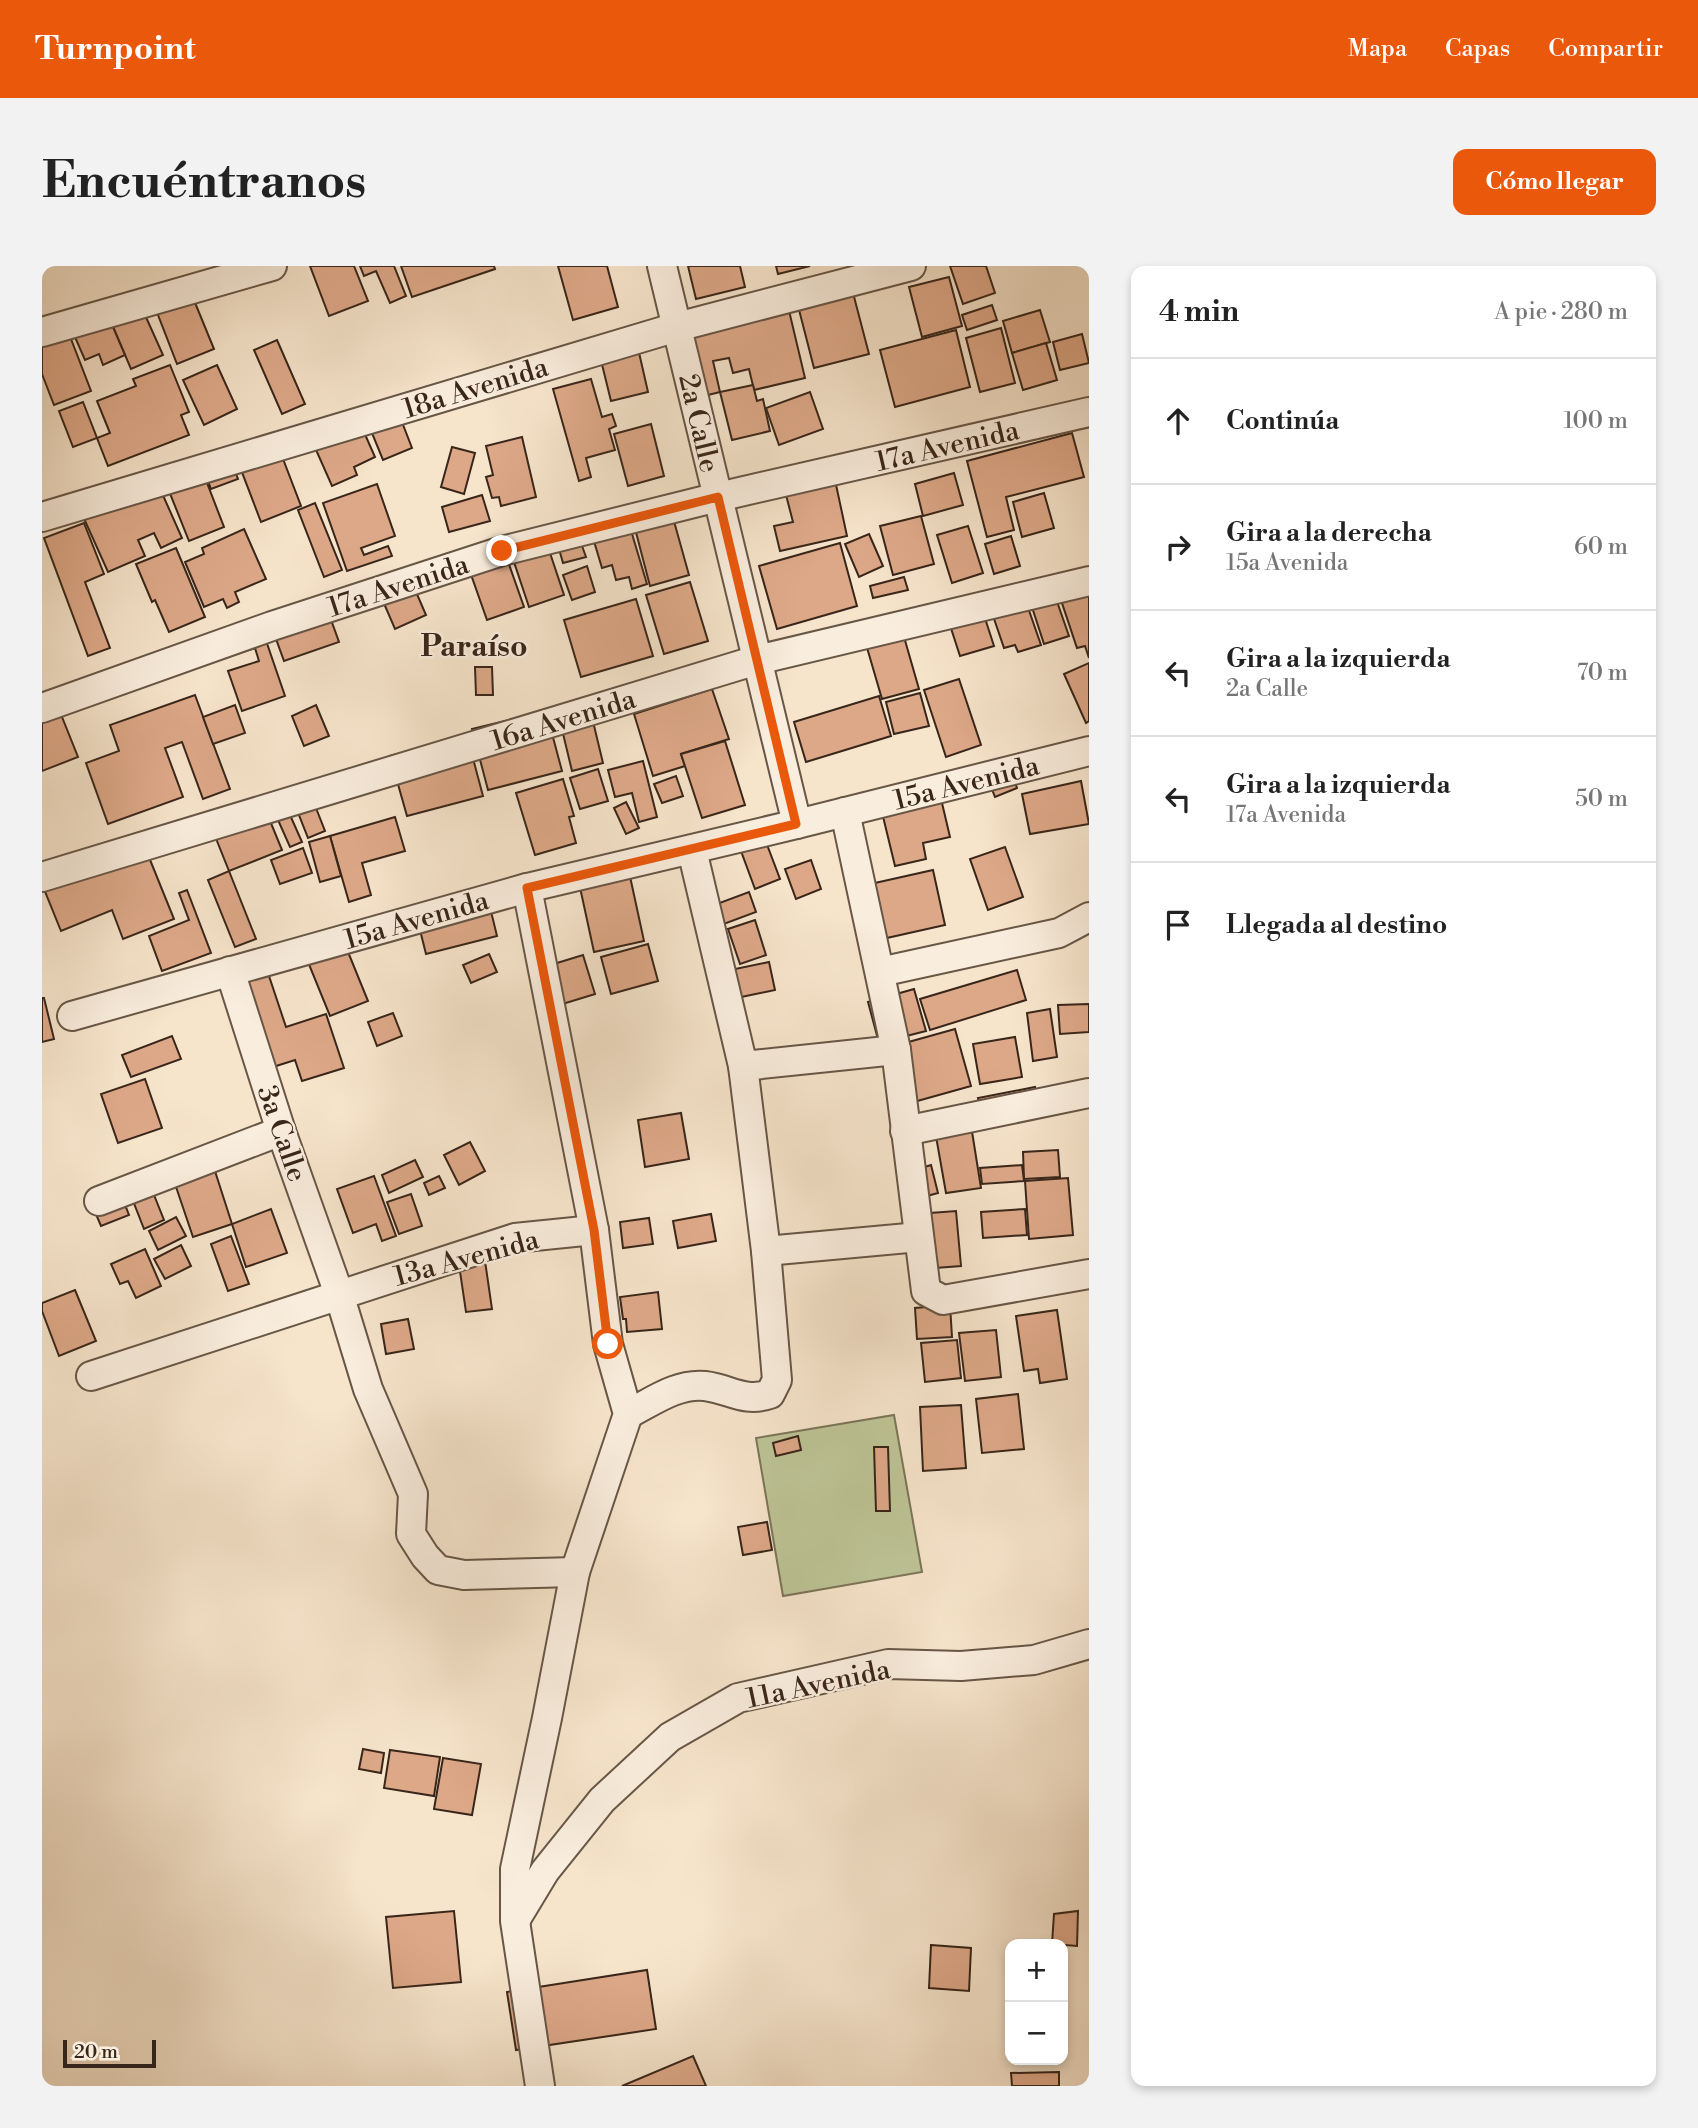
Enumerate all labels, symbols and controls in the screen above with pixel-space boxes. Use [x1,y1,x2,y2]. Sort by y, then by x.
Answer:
text: Turnpoint [35,29,196,70]
text: Mapa [1348,34,1407,64]
text: Capas [1445,34,1510,64]
text: Compartir [1548,34,1663,64]
button: Cómo llegar [1453,149,1656,215]
text: Encuéntranos [42,152,366,213]
text: 4 min [1159,293,1239,331]
text: A pie · 280 m [1494,298,1628,326]
street label: 18a Avenida [399,350,553,427]
street label: 2a Calle [670,371,727,476]
icon: ahead [1159,402,1197,440]
text: Continúa [1226,405,1339,437]
text: 100 m [1563,407,1628,435]
street label: 17a Avenida [872,413,1023,480]
text: Gira a la derecha [1226,517,1432,549]
icon: right [1159,528,1197,566]
text: 60 m [1574,533,1628,561]
route end [486,535,517,566]
street label: 17a Avenida [324,547,474,626]
text: 15a Avenida [1226,549,1348,577]
district label: Paraíso [420,628,528,666]
text: Gira a la izquierda [1226,643,1450,675]
icon: left [1159,654,1197,692]
text: 70 m [1577,659,1628,687]
text: 2a Calle [1226,675,1308,703]
street label: 16a Avenida [487,682,641,759]
street label: 15a Avenida [890,748,1044,818]
text: Gira a la izquierda [1226,769,1450,801]
icon: left [1159,780,1197,818]
text: 50 m [1575,785,1628,813]
text: 17a Avenida [1226,801,1346,829]
street label: 15a Avenida [340,883,494,958]
icon: arrive [1159,906,1197,944]
text: Llegada al destino [1226,909,1447,941]
street label: 3a Calle [249,1081,314,1186]
street label: 13a Avenida [390,1222,544,1295]
route start [592,1328,623,1359]
street label: 11a Avenida [743,1652,894,1717]
map controls [1005,1939,1068,2065]
button: + [1005,1939,1068,2002]
button: − [1005,2002,1068,2065]
scale bar [63,2037,156,2069]
text: 20 m [74,2040,118,2064]

